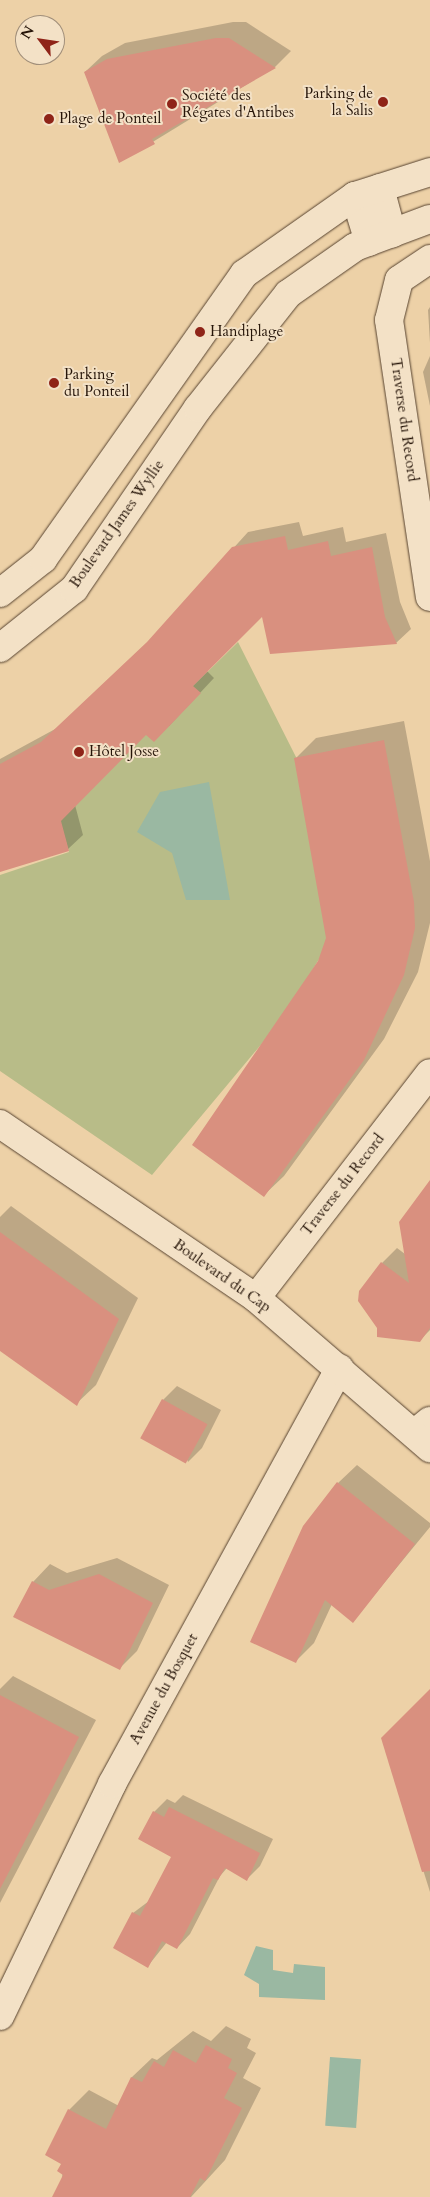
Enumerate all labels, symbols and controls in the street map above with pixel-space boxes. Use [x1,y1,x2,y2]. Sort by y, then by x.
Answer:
north arrow [15,15,65,65]
text: N [16,22,39,43]
place label: Parking de la Salis [304,84,373,119]
place label: Société des Régates d'Antibes [182,86,294,121]
marker: Parking de la Salis [377,96,389,108]
marker: Société des Régates d'Antibes [166,98,178,110]
place label: Plage de Ponteil [59,110,161,128]
marker: Plage de Ponteil [43,113,55,125]
place label: Handiplage [210,323,283,341]
marker: Handiplage [194,326,206,338]
street label: Traverse du Record [386,357,422,483]
place label: Parking du Ponteil [64,365,129,400]
marker: Parking du Ponteil [48,377,60,389]
street label: Boulevard James Wyllie [66,457,168,591]
place label: Hôtel Josse [89,743,159,761]
marker: Hôtel Josse [73,746,85,758]
street label: Traverse du Record [298,1130,388,1240]
street label: Boulevard du Cap [170,1236,274,1316]
street label: Avenue du Bosquet [126,1630,202,1748]

